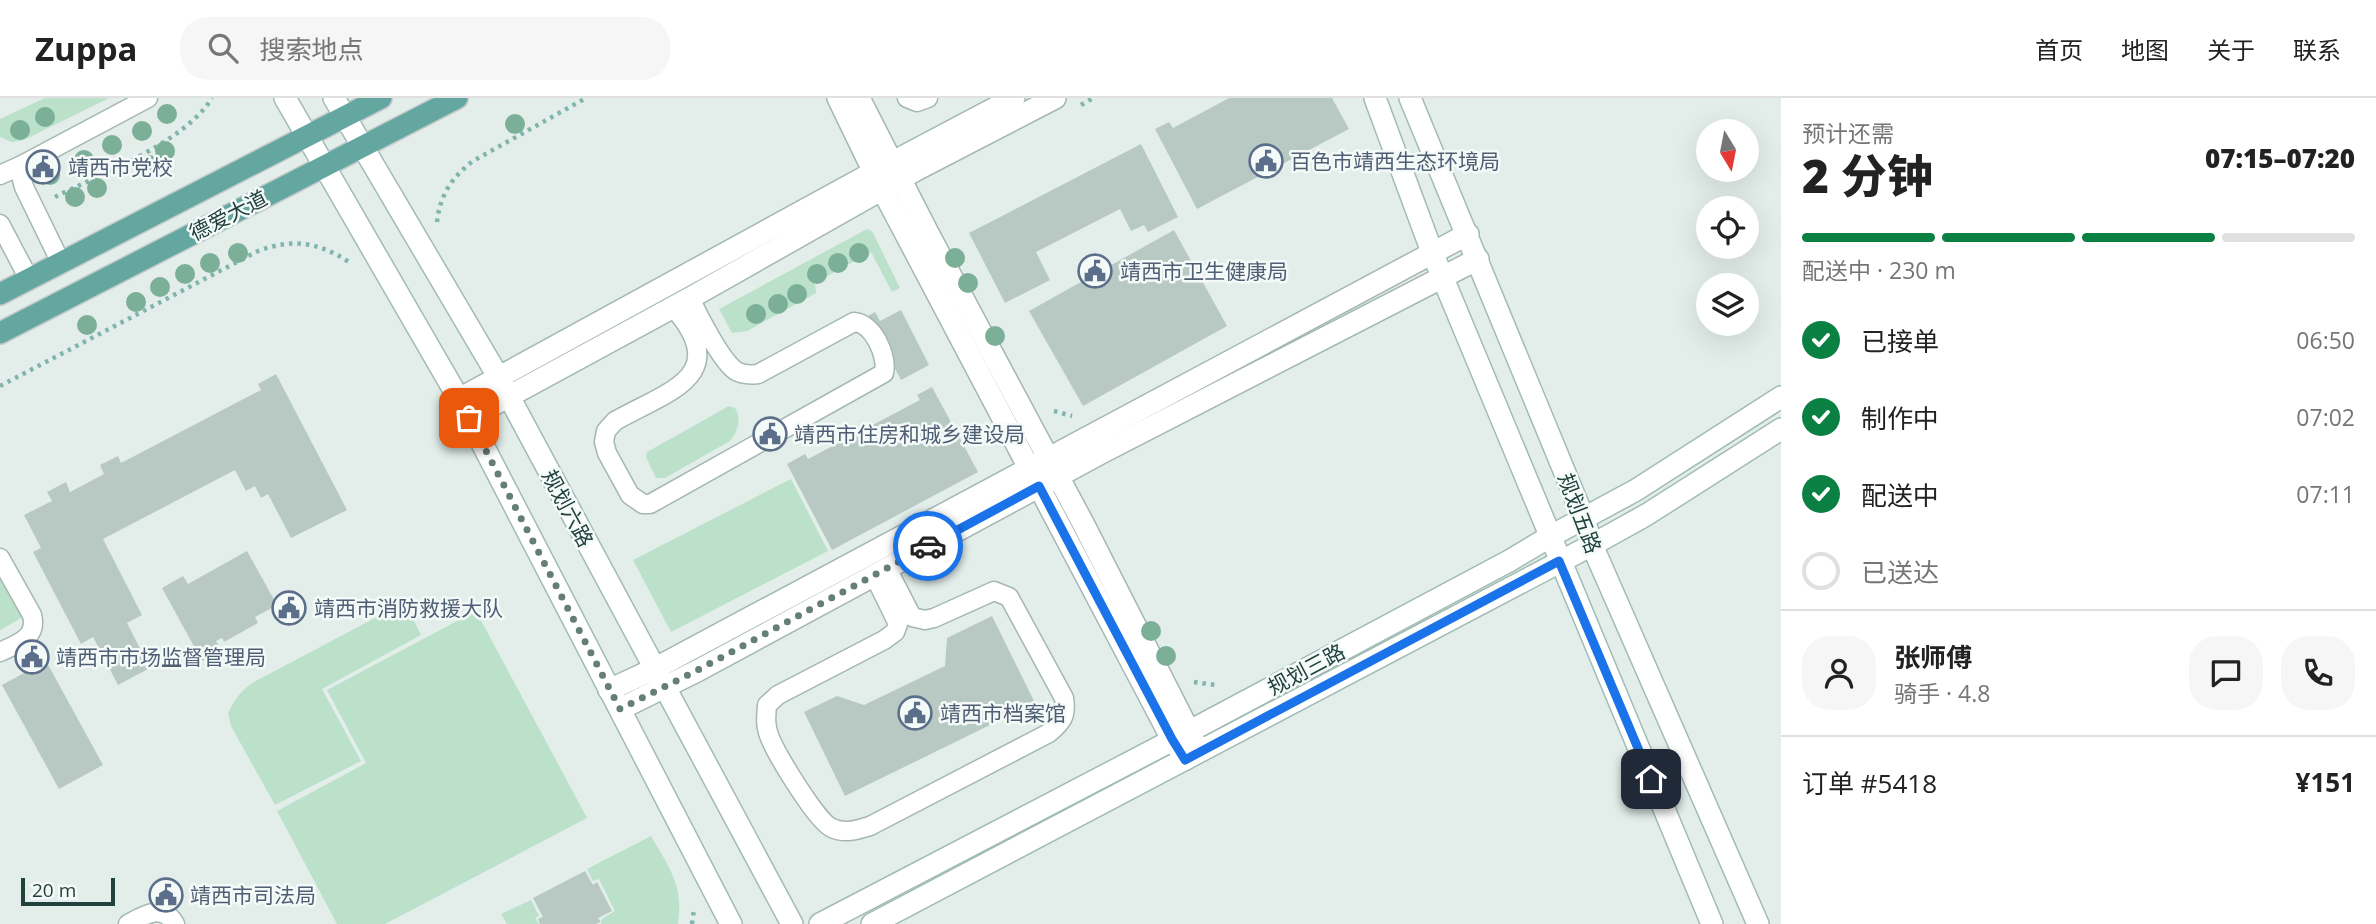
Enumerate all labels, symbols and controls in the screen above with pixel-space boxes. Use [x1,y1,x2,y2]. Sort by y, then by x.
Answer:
search box [180,17,670,80]
text: Zuppa [35,26,138,71]
icon: search [204,29,242,67]
text: 搜索地点 [260,31,364,67]
text: 首页 [2035,33,2083,66]
text: 地图 [2121,33,2169,66]
text: 关于 [2207,33,2255,66]
text: 联系 [2293,33,2341,66]
text: 预计还需 [1802,117,1894,149]
north arrow [1696,119,1759,182]
map controls [1696,119,1759,336]
text: 07:15–07:20 [2205,140,2355,176]
public building icon: 百色市靖西生态环境局 [1247,142,1285,180]
text: 2 分钟 [1802,144,1933,206]
place label: 百色市靖西生态环境局 [1290,147,1500,175]
public building icon: 靖西市党校 [24,148,62,186]
place label: 靖西市党校 [68,153,173,181]
street label: 德爱大道 [184,183,272,247]
button: locate [1696,196,1759,259]
public building icon: 靖西市卫生健康局 [1076,252,1114,290]
text: 配送中 · 230 m [1802,254,1956,286]
place label: 靖西市卫生健康局 [1120,257,1288,285]
button: layers [1696,273,1759,336]
icon: check [1802,321,1840,359]
text: 已接单 [1861,323,1939,359]
text: 06:50 [2296,324,2355,356]
pin [439,388,499,448]
icon: check [1802,398,1840,436]
icon: bag [450,399,488,437]
text: 制作中 [1861,400,1939,436]
text: 07:02 [2296,401,2355,433]
public building icon: 靖西市住房和城乡建设局 [751,415,789,453]
place label: 靖西市住房和城乡建设局 [794,420,1025,448]
street label: 规划六路 [536,464,600,552]
street label: 规划五路 [1552,469,1608,557]
icon: check [1802,475,1840,513]
text: 配送中 [1861,477,1939,513]
text: 07:11 [2296,478,2355,510]
courier [893,511,963,581]
icon: car [909,527,947,565]
text: 已送达 [1861,554,1939,590]
public building icon: 靖西市消防救援大队 [270,589,308,627]
place label: 靖西市消防救援大队 [314,594,503,622]
button: person [1802,636,1876,710]
button: chat [2189,636,2263,710]
button: phone [2281,636,2355,710]
street label: 规划三路 [1262,637,1350,701]
public building icon: 靖西市市场监督管理局 [13,638,51,676]
text: 张师傅 [1894,639,1972,675]
place label: 靖西市市场监督管理局 [56,643,266,671]
text: 骑手 · 4.8 [1894,677,1990,709]
public building icon: 靖西市档案馆 [896,694,934,732]
place label: 靖西市档案馆 [940,699,1066,727]
pin [1621,749,1681,809]
icon: home [1632,760,1670,798]
text: ¥151 [2296,764,2355,800]
text: 订单 #5418 [1802,765,1937,801]
scale bar [21,875,116,907]
public building icon: 靖西市司法局 [147,876,185,914]
text: 20 m [32,877,76,903]
place label: 靖西市司法局 [190,881,316,909]

